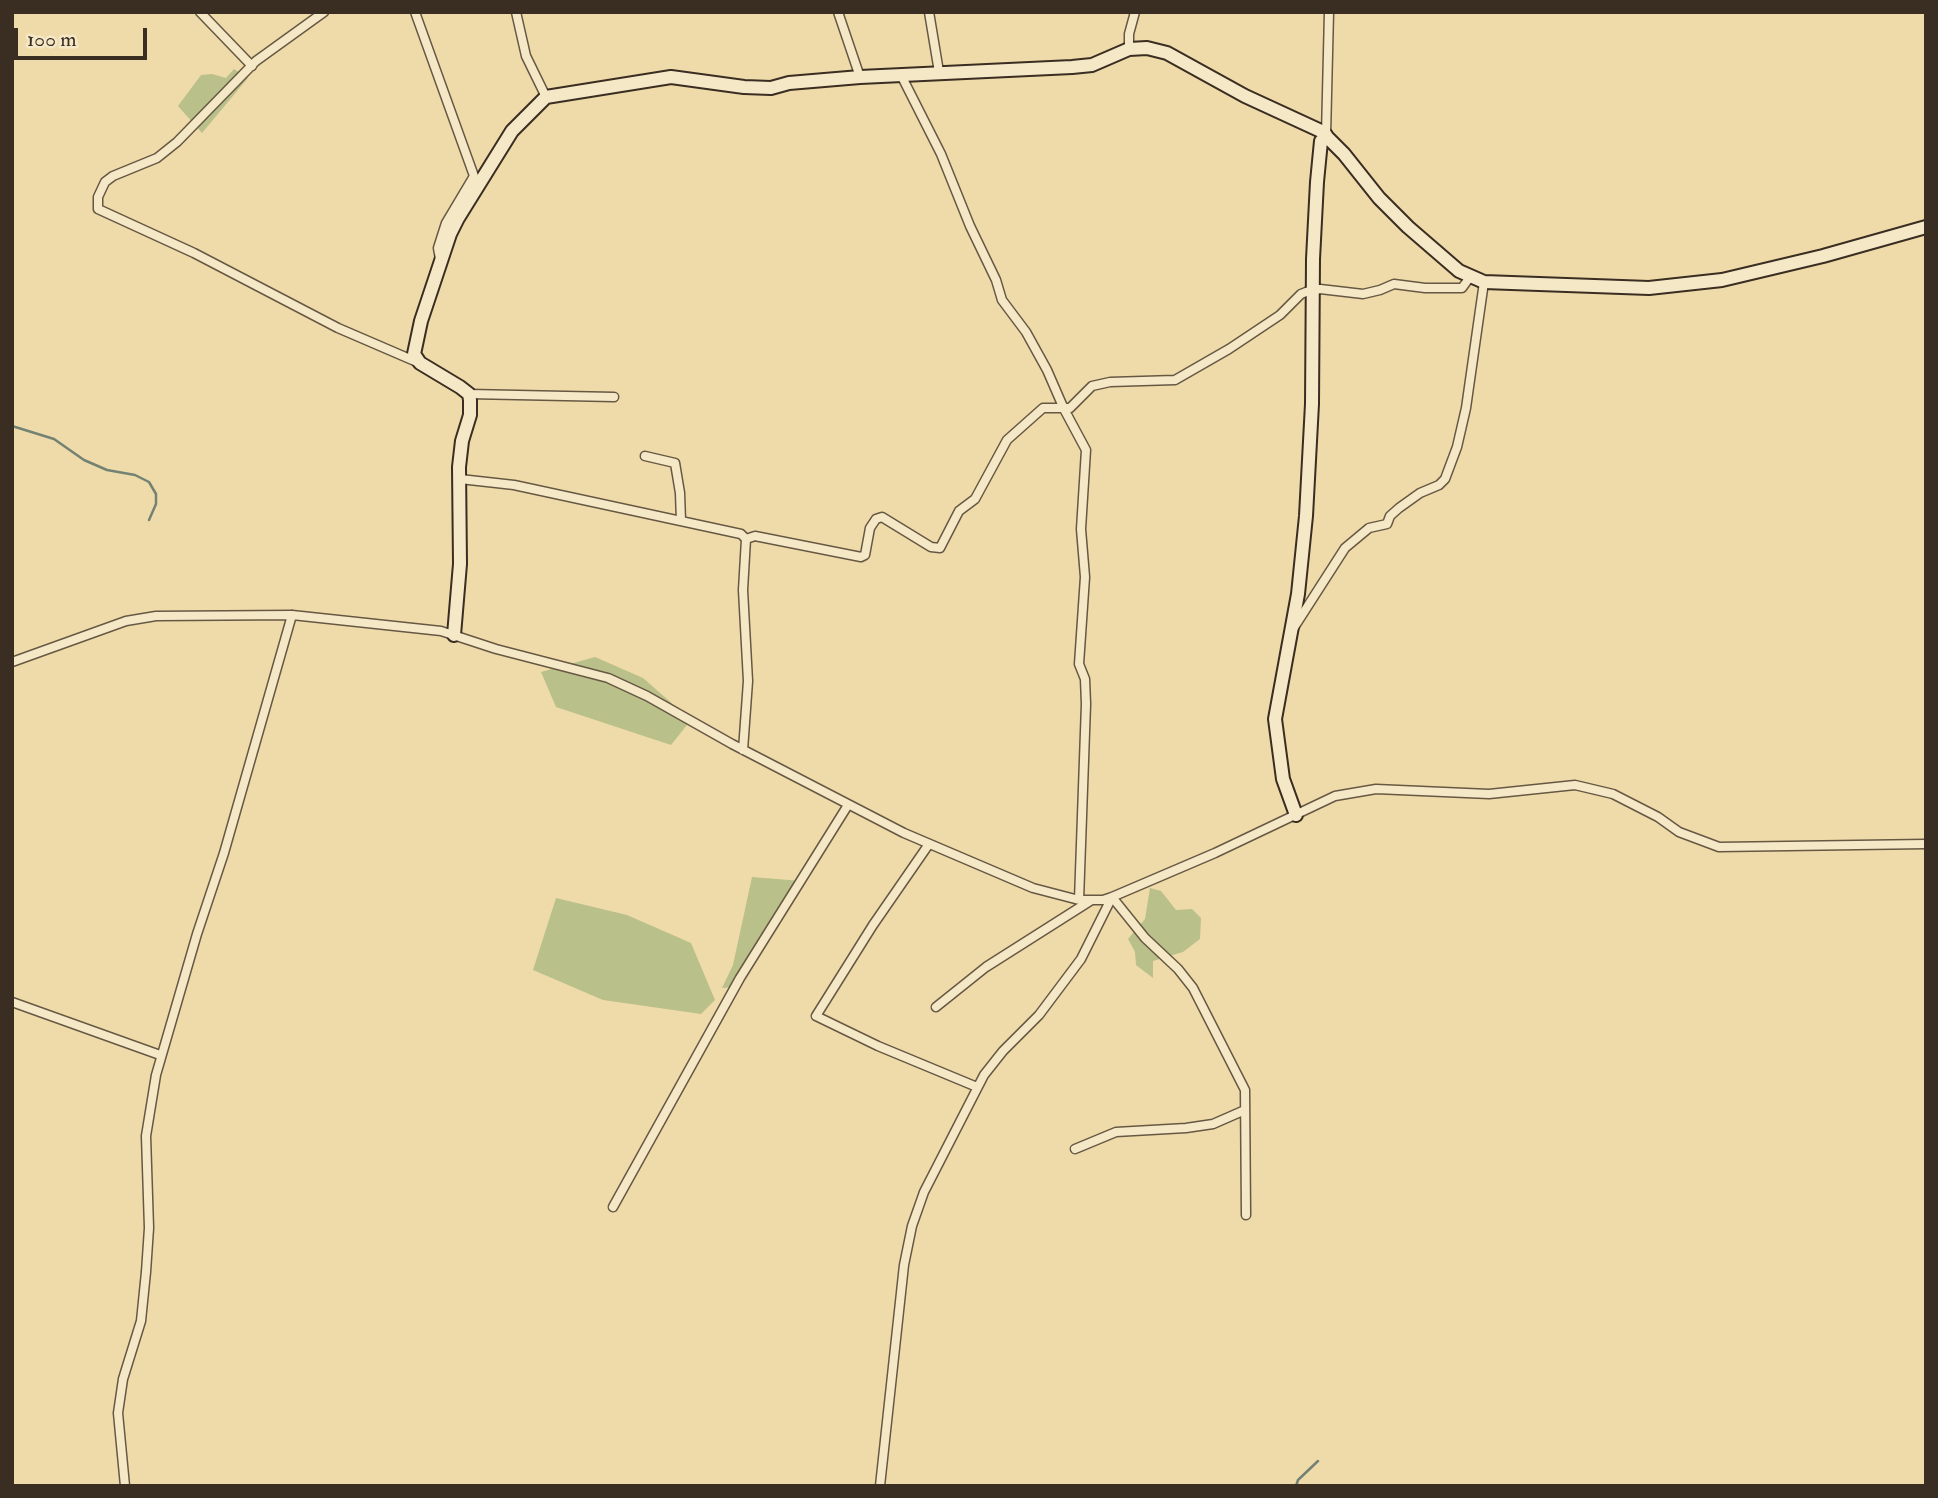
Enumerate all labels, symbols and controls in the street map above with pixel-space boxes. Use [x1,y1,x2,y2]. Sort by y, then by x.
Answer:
scale bar [18,14,150,58]
text: 100 m [27,26,77,53]

